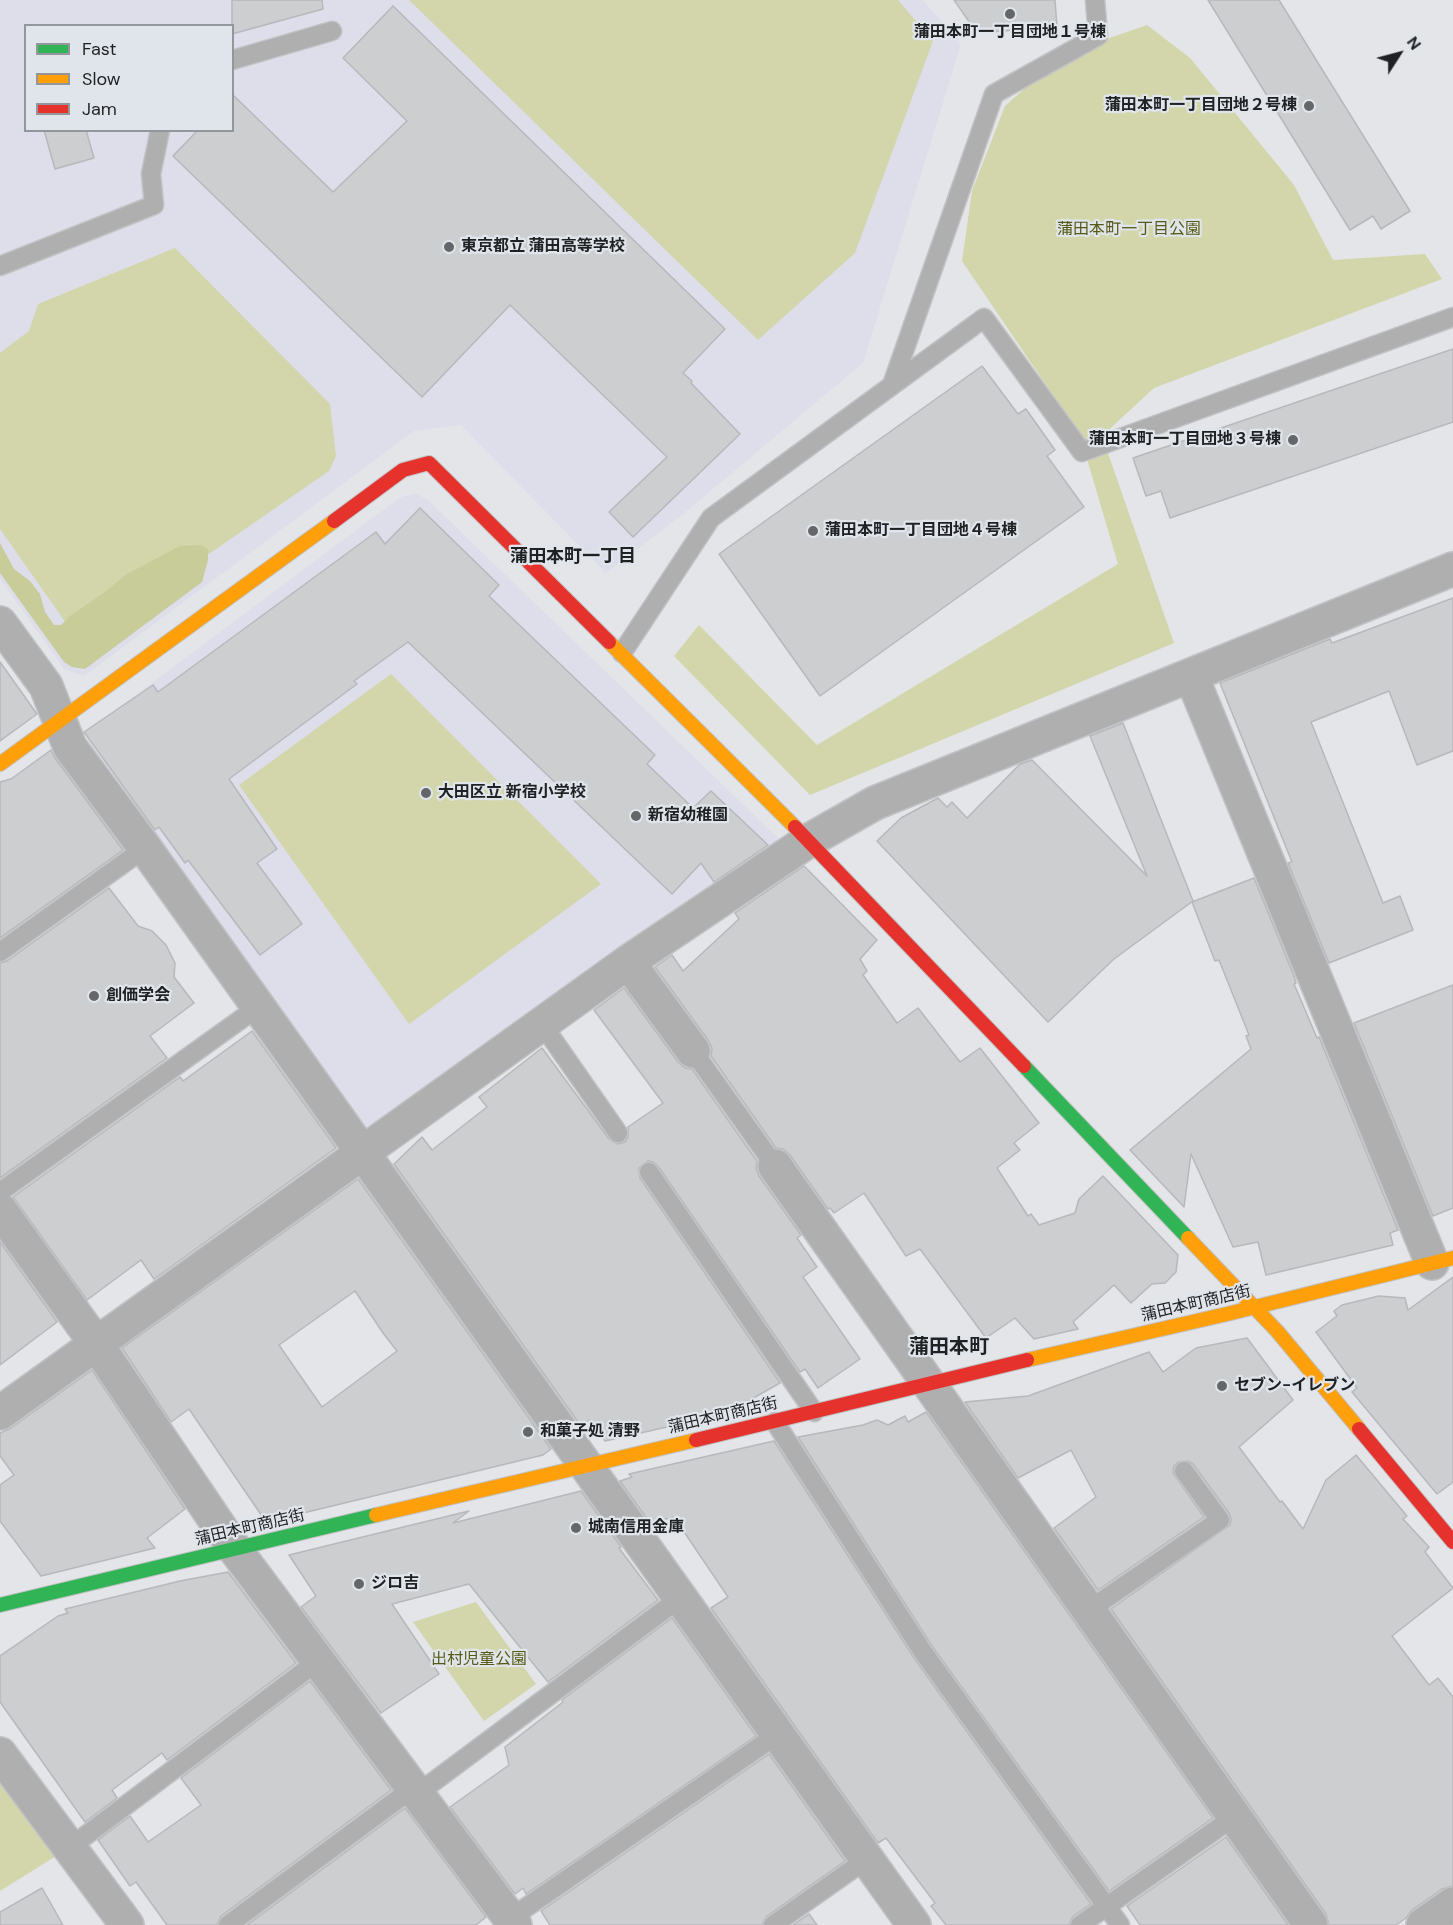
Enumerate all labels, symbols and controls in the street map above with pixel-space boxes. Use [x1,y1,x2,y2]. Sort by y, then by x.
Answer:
marker: 蒲田本町一丁目団地１号棟 [1003,7,1017,21]
place label: 蒲田本町一丁目団地１号棟 [914,23,1106,43]
legend [24,24,234,132]
north arrow [1369,24,1429,84]
text: N [1402,32,1426,54]
text: Fast [82,37,117,61]
text: Slow [82,67,121,91]
place label: 蒲田本町一丁目団地２号棟 [1105,96,1297,116]
text: Jam [82,97,117,121]
marker: 蒲田本町一丁目団地２号棟 [1302,99,1316,113]
park label: 蒲田本町一丁目公園 [1057,220,1201,240]
place label: 東京都立 蒲田高等学校 [461,237,625,257]
marker: 東京都立 蒲田高等学校 [442,240,456,254]
place label: 蒲田本町一丁目団地３号棟 [1089,430,1281,450]
marker: 蒲田本町一丁目団地３号棟 [1286,433,1300,447]
place label: 蒲田本町一丁目団地４号棟 [825,521,1017,541]
marker: 蒲田本町一丁目団地４号棟 [806,524,820,538]
district label: 蒲田本町一丁目 [510,546,636,568]
place label: 大田区立 新宿小学校 [438,783,586,803]
marker: 大田区立 新宿小学校 [419,786,433,800]
place label: 新宿幼稚園 [648,806,728,826]
marker: 新宿幼稚園 [629,809,643,823]
place label: 創価学会 [106,986,170,1006]
marker: 創価学会 [87,989,101,1003]
street label: 蒲田本町商店街 [1139,1282,1253,1326]
district label: 蒲田本町 [909,1336,989,1360]
place label: セブン-イレブン [1234,1376,1355,1396]
marker: セブン-イレブン [1215,1379,1229,1393]
street label: 蒲田本町商店街 [666,1394,780,1438]
place label: 和菓子処 清野 [540,1422,640,1442]
marker: 和菓子処 清野 [521,1425,535,1439]
street label: 蒲田本町商店街 [193,1506,307,1550]
place label: 城南信用金庫 [588,1518,684,1538]
marker: 城南信用金庫 [569,1521,583,1535]
place label: ジロ吉 [371,1574,419,1594]
marker: ジロ吉 [352,1577,366,1591]
park label: 出村児童公園 [431,1650,527,1670]

